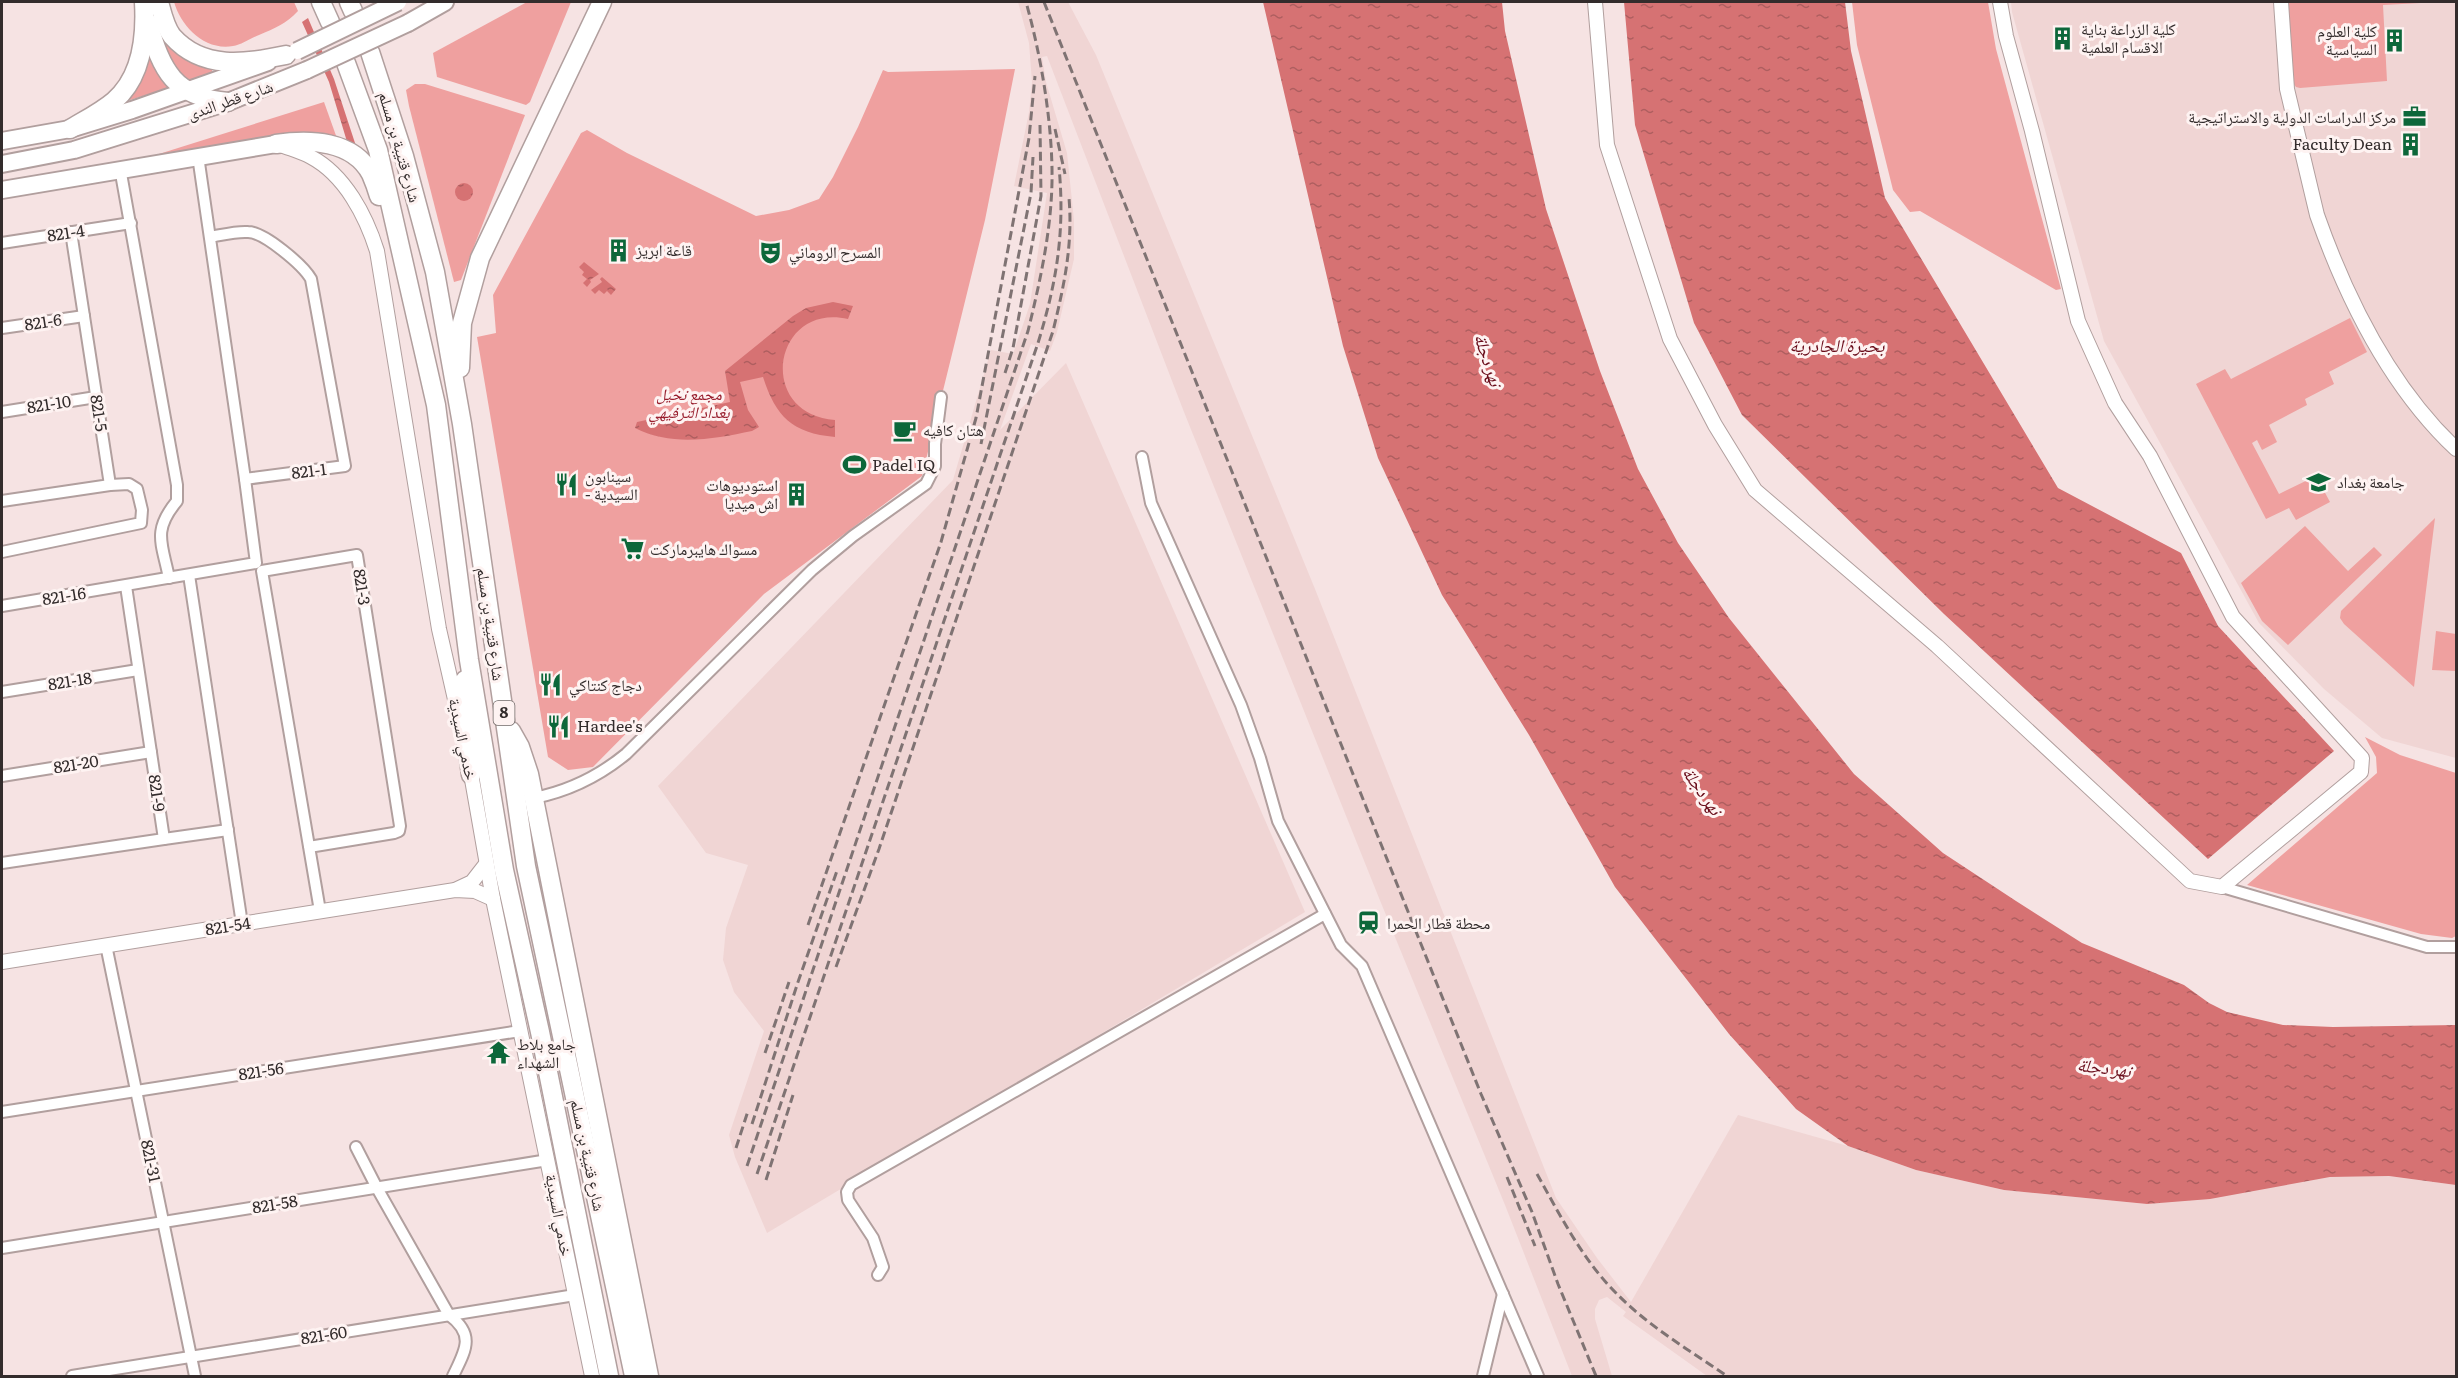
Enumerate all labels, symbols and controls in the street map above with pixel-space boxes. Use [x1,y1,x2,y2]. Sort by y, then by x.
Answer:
place label: كلية الزراعة بناية الاقسام العلمية [2081,16,2176,58]
place label: كلية العلوم السياسية [2317,18,2377,60]
building icon: كلية الزراعة بناية الاقسام العلمية [2050,25,2076,51]
building icon: كلية العلوم السياسية [2382,27,2408,53]
street label: شارع قطر الندى [183,73,276,125]
street label: شارع قتيبة بن مسلم [374,89,428,205]
place label: مركز الدراسات الدولية والاستراتيجية [2188,104,2396,128]
office icon: مركز الدراسات الدولية والاستراتيجية [2401,104,2427,130]
place label: Faculty Dean [2293,131,2392,155]
building icon: Faculty Dean [2397,131,2423,157]
street label: 821-4 [45,217,87,247]
building icon: قاعة ابريز [605,237,631,263]
place label: قاعة ابريز [635,237,692,261]
theatre icon: المسرح الروماني [758,239,784,265]
place label: المسرح الروماني [789,239,881,265]
street label: 821-6 [22,306,64,336]
water label: نهر دجلة [1468,330,1512,392]
water label: بحيرة الجادرية [1790,331,1885,358]
park label: مجمع نخيل بغداد الترفيهي [648,381,730,425]
street label: 821-10 [25,388,73,418]
street label: 821-5 [85,393,115,433]
cafe icon: هتان كافيه [892,417,918,443]
place label: هتان كافيه [923,417,984,441]
sports icon: Padel IQ [841,452,867,478]
place label: Padel IQ [872,452,938,476]
street label: 821-1 [290,456,328,484]
place label: سينابون - السيدية [585,463,638,505]
school or university icon: جامعة بغداد [2306,469,2332,495]
place label: جامعة بغداد [2337,469,2405,493]
restaurant icon: سينابون - السيدية [554,472,580,498]
place label: استوديوهات اش ميديا [706,472,778,514]
building icon: استوديوهات اش ميديا [783,481,809,507]
supermarket icon: مسواك هايبرماركت [619,536,645,562]
place label: مسواك هايبرماركت [650,536,757,560]
street label: شارع قتيبة بن مسلم [472,566,512,682]
street label: 821-3 [348,567,378,607]
street label: 821-16 [40,580,88,610]
street label: 821-18 [46,665,94,695]
restaurant icon: دجاج كنتاكي [538,672,564,698]
place label: دجاج كنتاكي [569,672,642,698]
street label: خدمي السيدية [442,696,484,782]
road number: 8 [494,701,514,725]
restaurant icon: Hardee's [546,713,572,739]
place label: Hardee's [577,713,643,737]
street label: 821-20 [51,748,100,778]
water label: نهر دجلة [1677,760,1732,823]
street label: 821-9 [144,773,172,813]
street label: 821-54 [203,910,253,940]
station icon: محطة قطار الحمرا [1356,910,1382,936]
place label: محطة قطار الحمرا [1387,910,1490,934]
place label: جامع بلاط الشهداء [517,1031,576,1073]
temple icon: جامع بلاط الشهداء [486,1040,512,1066]
water label: نهر دجلة [2076,1050,2136,1084]
street label: 821-56 [236,1055,286,1085]
street label: شارع قتيبة بن مسلم [565,1096,613,1213]
street label: 821-31 [136,1137,168,1185]
street label: خدمي السيدية [538,1172,580,1258]
street label: 821-58 [250,1188,300,1218]
street label: 821-60 [299,1319,349,1350]

